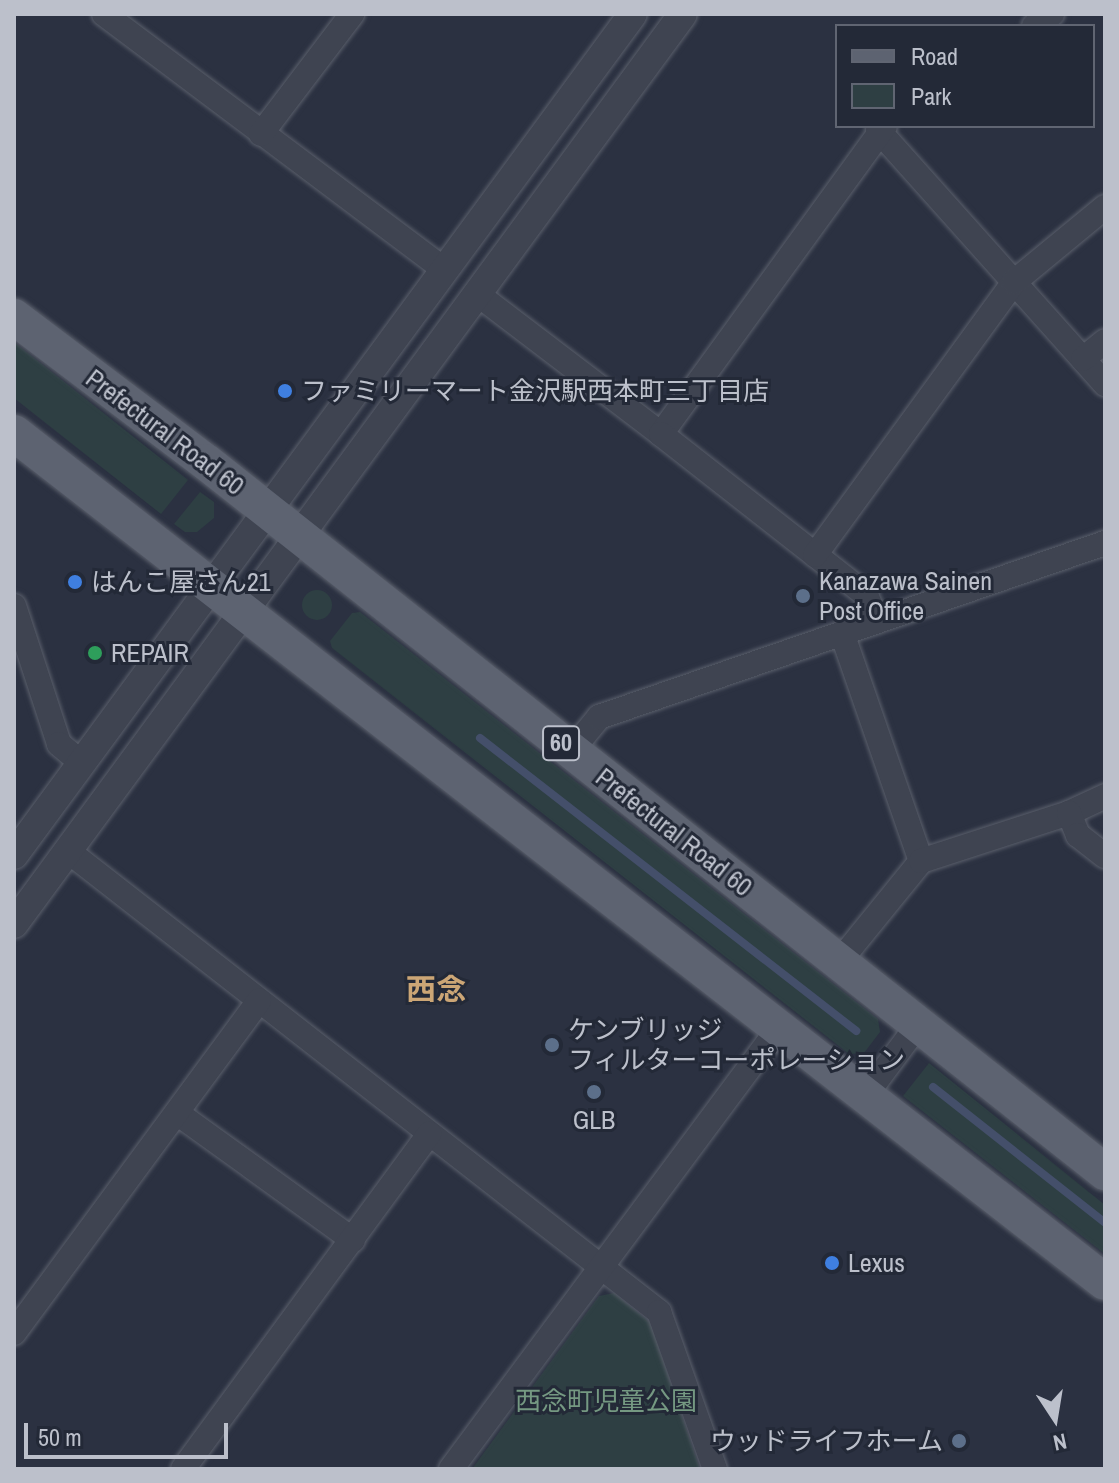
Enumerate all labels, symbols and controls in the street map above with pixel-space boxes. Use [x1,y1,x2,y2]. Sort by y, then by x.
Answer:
legend [835,24,1095,128]
text: Road [911,40,958,72]
text: Park [911,80,951,112]
street label: Prefectural Road 60 [80,362,250,502]
place label: ファミリーマート金沢駅西本町三丁目店 [301,375,769,407]
marker: ファミリーマート金沢駅西本町三丁目店 [276,382,294,400]
place label: Kanazawa Sainen Post Office [819,565,992,626]
place label: はんこ屋さん21 [91,566,271,598]
marker: はんこ屋さん21 [66,573,84,591]
marker: Kanazawa Sainen Post Office [794,587,812,605]
place label: REPAIR [111,637,189,669]
marker: REPAIR [86,644,104,662]
road number: 60 [541,723,581,763]
street label: Prefectural Road 60 [590,761,758,903]
district label: 西念 [406,971,466,1007]
place label: ケンブリッジ フィルターコーポレーション [568,1014,906,1076]
marker: ケンブリッジ フィルターコーポレーション [543,1036,561,1054]
marker: GLB [585,1083,603,1101]
place label: GLB [573,1104,615,1136]
place label: Lexus [848,1247,905,1279]
marker: Lexus [823,1254,841,1272]
north arrow [1015,1379,1095,1459]
park label: 西念町児童公園 [515,1385,697,1417]
scale bar [28,1407,232,1457]
text: 50 m [38,1421,82,1453]
place label: ウッドライフホーム [709,1425,943,1457]
text: N [1050,1426,1069,1459]
marker: ウッドライフホーム [950,1432,968,1450]

